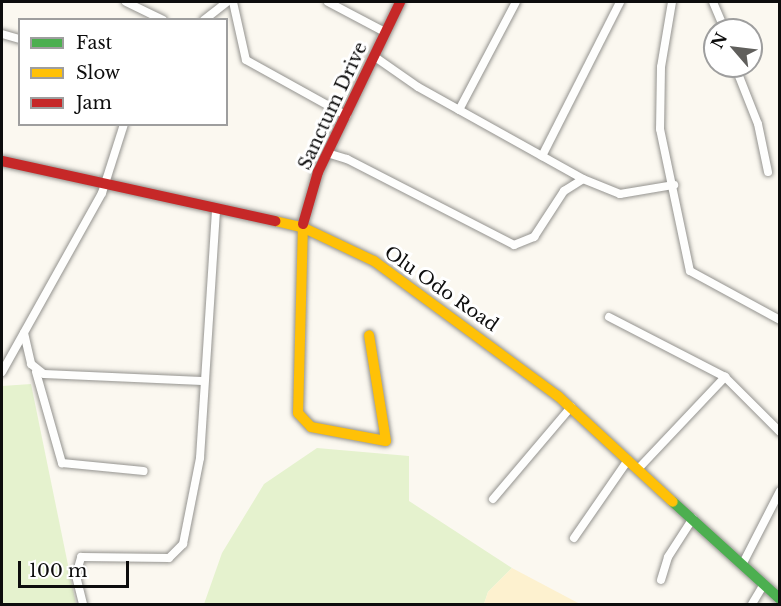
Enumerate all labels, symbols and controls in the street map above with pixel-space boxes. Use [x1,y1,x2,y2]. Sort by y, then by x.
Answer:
legend [18,18,228,126]
north arrow [703,18,763,78]
text: N [707,29,731,52]
text: Fast [76,32,112,54]
street label: Sanctum Drive [294,39,372,173]
text: Slow [76,62,120,84]
text: Jam [76,92,112,114]
street label: Olu Odo Road [380,242,502,336]
scale bar [21,549,132,587]
text: 100 m [29,560,87,582]

